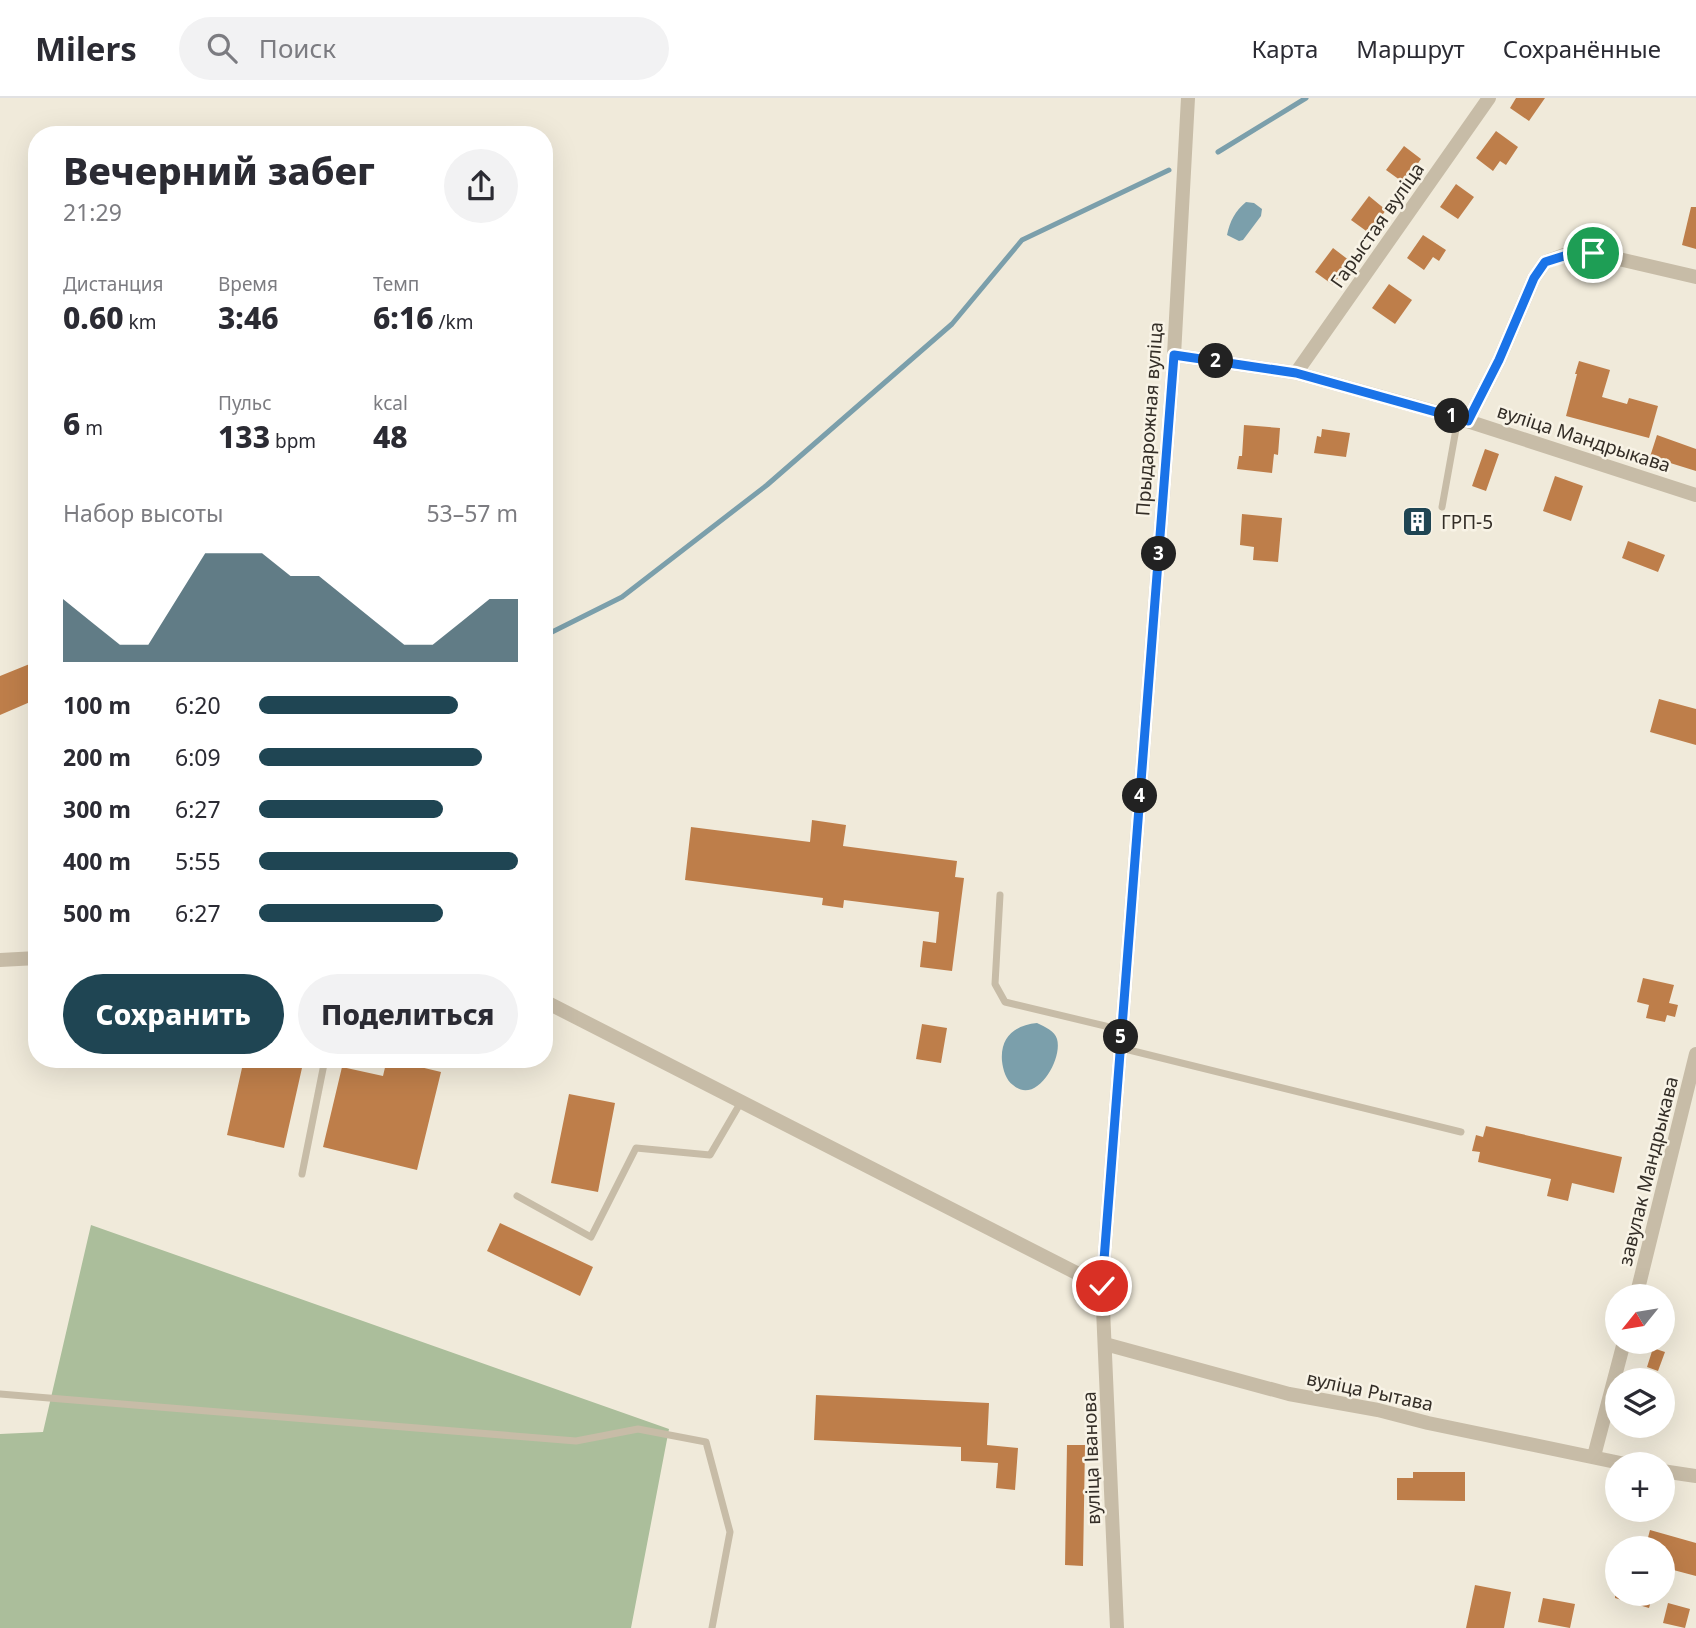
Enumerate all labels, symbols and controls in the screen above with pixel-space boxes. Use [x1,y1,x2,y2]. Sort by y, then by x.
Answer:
search box [179,17,669,80]
text: Milers [35,26,137,71]
icon: search [203,29,241,67]
text: Поиск [259,30,336,66]
text: Карта [1251,32,1318,65]
text: Маршрут [1356,32,1465,65]
text: Сохранённые [1503,32,1661,65]
text: Вечерний забег [63,144,375,196]
button: share [444,149,518,223]
street label: Гарыстая вуліца [1324,157,1430,293]
text: 21:29 [63,196,122,228]
pin [1563,223,1623,283]
icon: arrive [1574,234,1612,272]
text: Дистанция [63,271,163,297]
text: Время [218,271,278,297]
text: Темп [373,271,419,297]
text: 0.60 [63,297,124,338]
text: 3:46 [218,297,279,338]
text: 6:16 [373,297,434,338]
text: km [124,309,156,335]
text: /km [434,309,474,335]
street label: Прыдарожная вуліца [1129,321,1169,517]
pin: 2 [1198,344,1234,378]
text: 2 [1210,347,1221,373]
text: Пульс [218,390,272,416]
text: kcal [373,390,408,416]
pin: 1 [1434,398,1470,434]
street label: вуліца Мандрыкава [1494,398,1674,478]
text: 1 [1446,402,1457,428]
text: 6 [63,403,80,444]
text: m [80,415,103,441]
text: 133 [218,416,270,457]
text: 48 [373,416,408,457]
text: bpm [270,428,316,454]
text: Набор высоты [63,497,223,529]
text: 53–57 m [426,497,518,529]
building icon: ГРП-5 [1401,505,1435,539]
place label: ГРП-5 [1441,509,1493,535]
pin: 3 [1142,536,1176,572]
text: 3 [1153,540,1164,566]
text: 100 m [63,689,131,721]
text: 6:20 [175,689,221,721]
text: 200 m [63,741,131,773]
text: 6:09 [175,741,221,773]
pin: 4 [1122,778,1158,814]
text: 4 [1134,782,1145,808]
text: 300 m [63,793,131,825]
text: 6:27 [175,793,221,825]
text: 400 m [63,845,131,877]
text: 5:55 [175,845,221,877]
text: 500 m [63,897,131,929]
text: 6:27 [175,897,221,929]
button: Сохранить [63,974,284,1054]
button: Поделиться [298,974,518,1054]
pin: 5 [1104,1020,1138,1054]
text: 5 [1115,1023,1126,1049]
street label: завулак Мандрыкава [1612,1074,1684,1268]
pin [1072,1256,1132,1316]
icon: check [1083,1267,1121,1305]
north arrow [1605,1284,1675,1354]
map controls [1605,1284,1675,1606]
street label: вуліца Рытава [1304,1365,1436,1417]
button: layers [1605,1368,1675,1438]
street label: вуліца Іванова [1076,1391,1106,1525]
button: + [1605,1452,1675,1522]
button: − [1605,1536,1675,1606]

